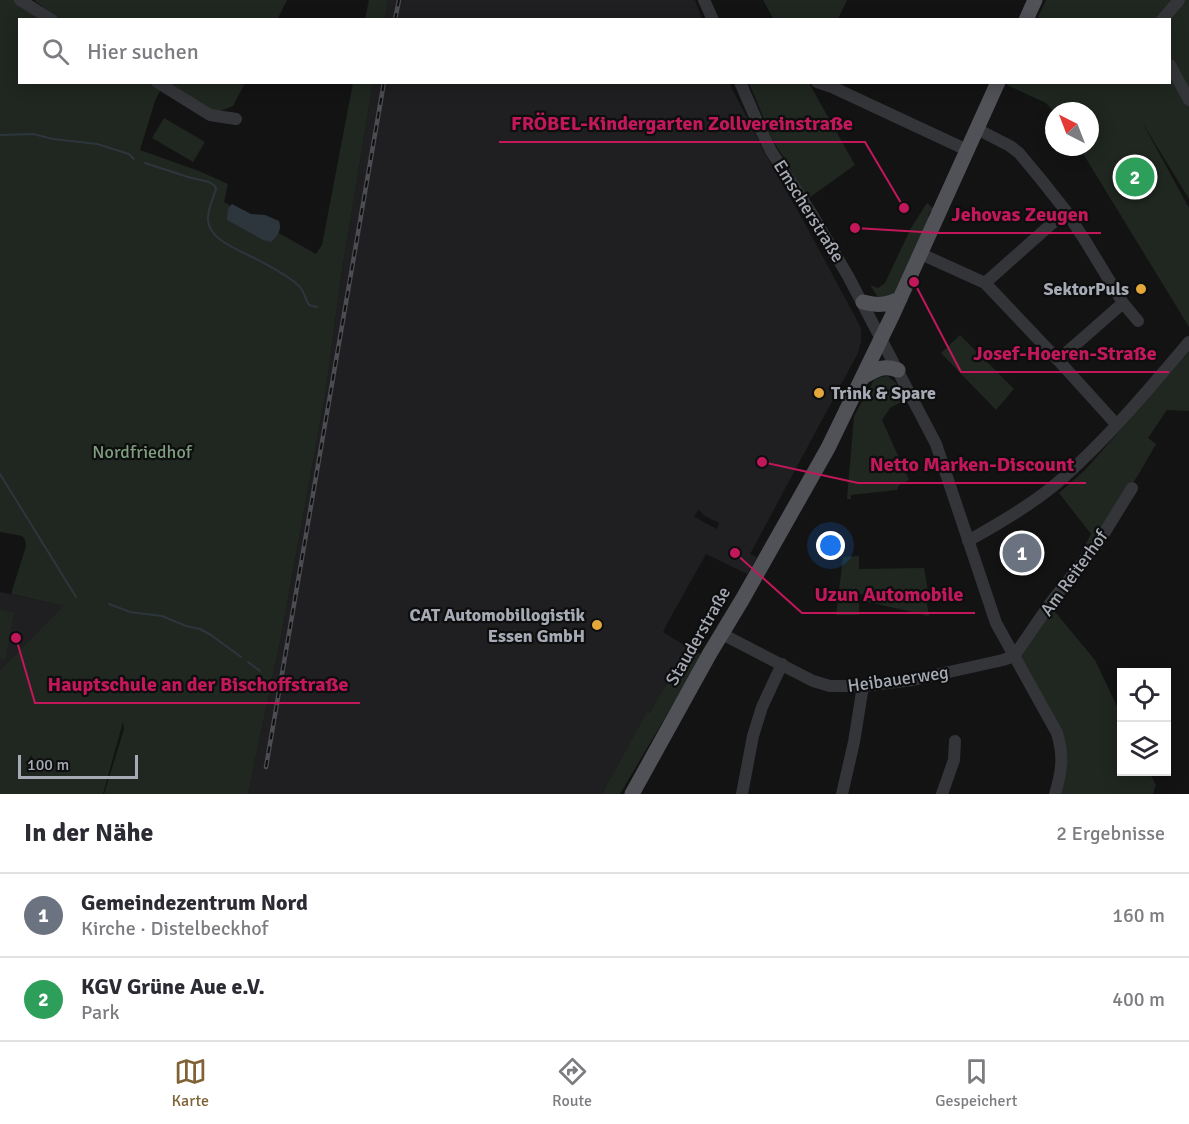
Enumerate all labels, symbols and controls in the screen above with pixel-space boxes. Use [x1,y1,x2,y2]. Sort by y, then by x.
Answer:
search box [18,18,1171,84]
icon: search [39,35,72,68]
text: Hier suchen [87,38,199,65]
north arrow [1045,102,1099,156]
callout: FRÖBEL-Kindergarten Zollvereinstraße [499,104,865,142]
text: FRÖBEL-Kindergarten Zollvereinstraße [511,111,853,136]
pin: 2 [1116,154,1154,200]
street label: Emscherstraße [769,156,849,266]
callout: Jehovas Zeugen [939,195,1101,233]
text: Jehovas Zeugen [951,202,1089,227]
place label: SektorPuls [1044,278,1129,300]
marker: SektorPuls [1134,282,1148,296]
callout: Josef-Hoeren-Straße [961,334,1169,372]
text: Josef-Hoeren-Straße [973,341,1157,366]
place label: Trink & Spare [831,382,936,404]
marker: Trink & Spare [812,386,826,400]
park label: Nordfriedhof [92,441,193,463]
callout: Netto Marken-Discount [858,445,1086,483]
text: Netto Marken-Discount [870,452,1075,477]
street label: Am Reiterhof [1036,525,1113,620]
pin: 1 [1002,530,1042,576]
your location [816,531,845,560]
callout: Uzun Automobile [802,575,975,613]
text: Uzun Automobile [815,582,964,607]
street label: Stauderstraße [661,583,735,689]
place label: CAT Automobillogistik Essen GmbH [410,604,586,647]
marker: CAT Automobillogistik Essen GmbH [590,618,604,632]
street label: Heibauerweg [846,661,950,697]
callout: Hauptschule an der Bischoffstraße [35,665,360,703]
map controls [1117,668,1171,776]
button: locate [1117,668,1171,722]
text: Hauptschule an der Bischoffstraße [47,672,349,697]
button: layers [1117,722,1171,776]
scale bar [18,752,138,780]
text: 100 m [27,755,69,775]
text: In der Nähe [24,817,154,849]
text: 2 Ergebnisse [1056,821,1165,846]
text: Gemeindezentrum Nord [81,889,308,916]
text: 1 [38,903,49,928]
text: 160 m [1112,903,1165,928]
text: Kirche · Distelbeckhof [81,916,268,941]
text: KGV Grüne Aue e.V. [81,973,265,1000]
text: 2 [38,987,49,1012]
text: 400 m [1112,987,1165,1012]
text: Park [81,1000,119,1025]
tab: Karte [172,1055,209,1111]
tab: Route [552,1055,592,1111]
tab: Gespeichert [935,1055,1017,1111]

